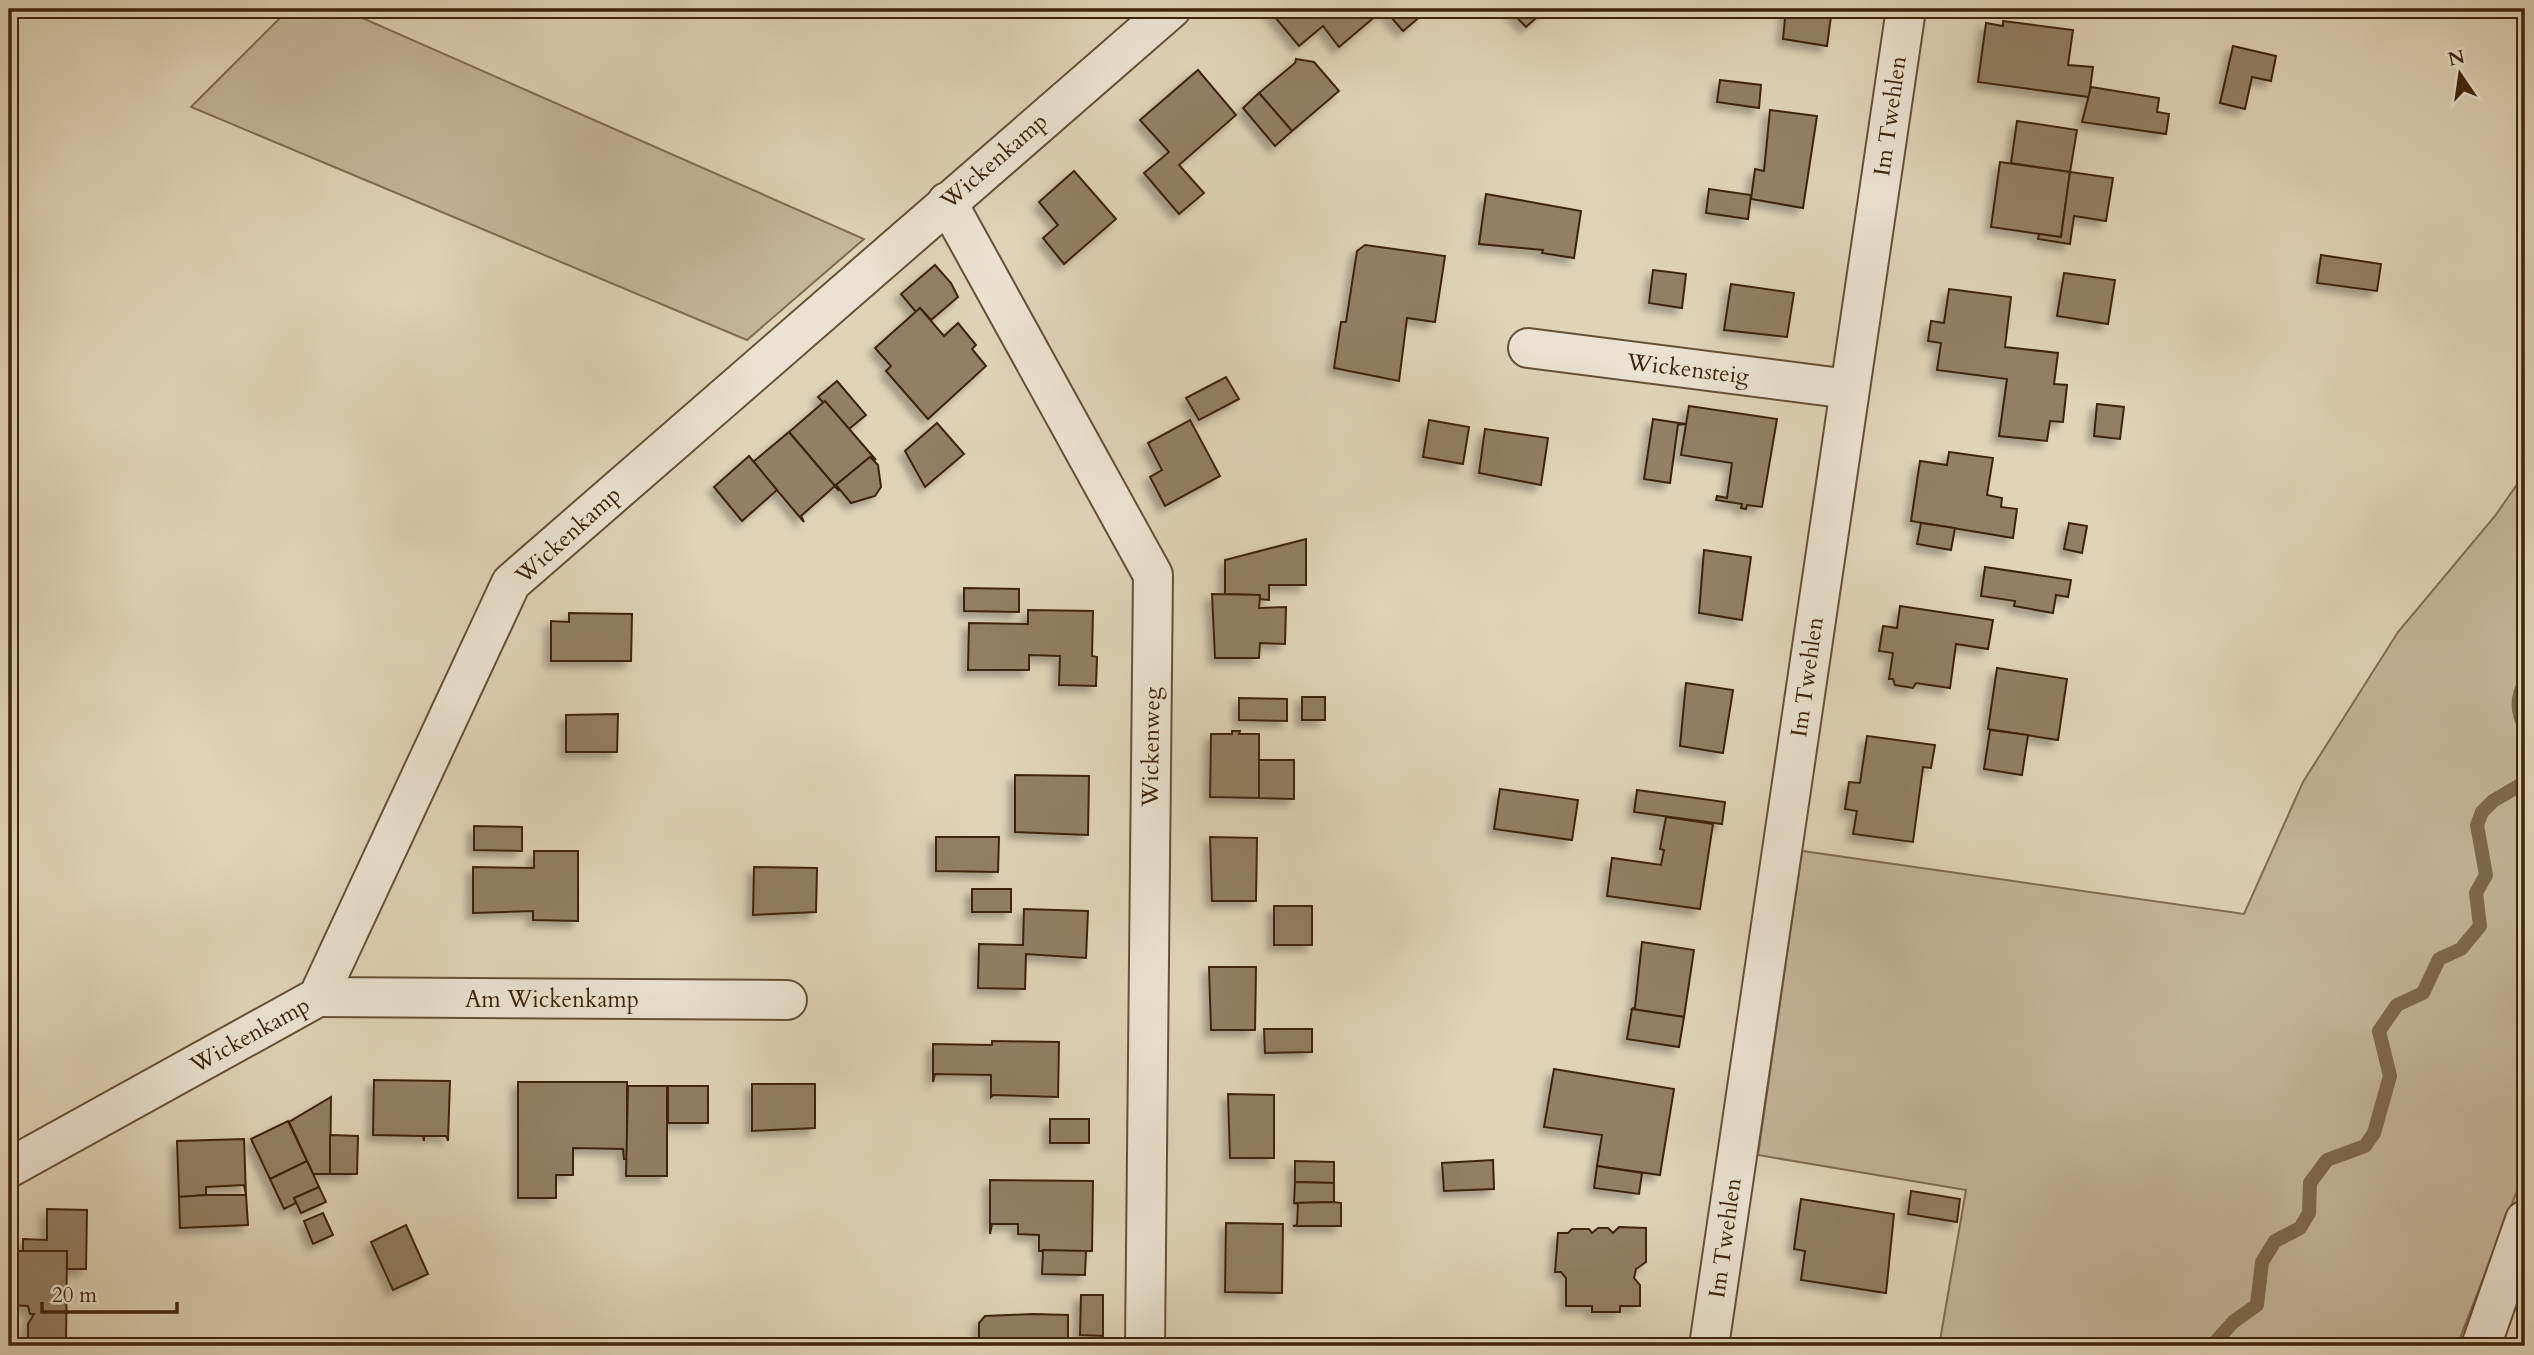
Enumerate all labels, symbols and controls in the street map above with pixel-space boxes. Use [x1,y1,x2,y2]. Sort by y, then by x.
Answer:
north arrow [2426,38,2496,108]
text: N [2445,44,2468,73]
street label: Im Twehlen [1866,54,1914,178]
street label: Wickenkamp [933,106,1054,217]
street label: Wickensteig [1624,346,1751,392]
street label: Wickenkamp [508,479,627,591]
street label: Im Twehlen [1783,615,1831,739]
street label: Wickenweg [1134,687,1168,808]
street label: Am Wickenkamp [465,984,639,1015]
street label: Wickenkamp [184,989,315,1081]
street label: Im Twehlen [1701,1176,1749,1300]
scale bar [42,1271,177,1315]
text: 20 m [52,1281,97,1310]

